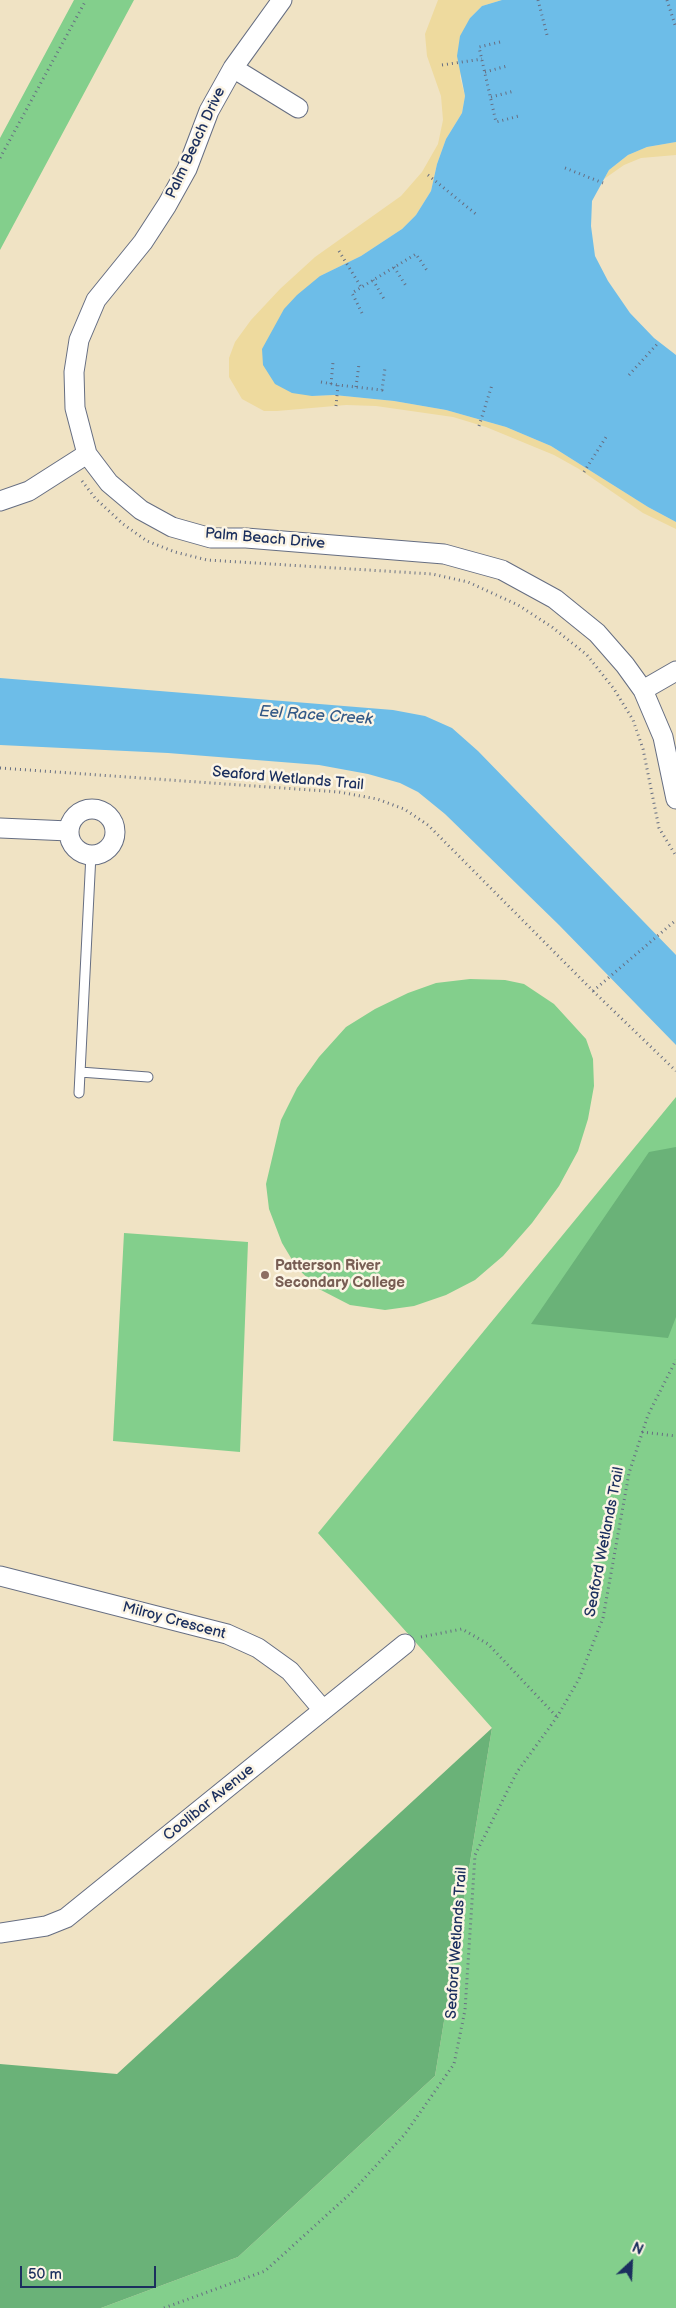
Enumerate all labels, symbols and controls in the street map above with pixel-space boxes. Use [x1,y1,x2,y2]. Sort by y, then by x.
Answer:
street label: Palm Beach Drive [162,85,230,201]
street label: Palm Beach Drive [204,525,326,553]
water label: Eel Race Creek [259,702,373,730]
street label: Seaford Wetlands Trail [211,763,365,795]
place label: Patterson River Secondary College [275,1257,405,1292]
marker: Patterson River Secondary College [259,1269,271,1281]
street label: Seaford Wetlands Trail [582,1466,628,1618]
street label: Milroy Crescent [120,1599,228,1643]
street label: Coolibar Avenue [160,1761,258,1845]
street label: Seaford Wetlands Trail [443,1867,471,2019]
north arrow [606,2238,656,2288]
text: N [629,2239,646,2259]
scale bar [22,2256,159,2288]
text: 50 m [28,2265,62,2284]

